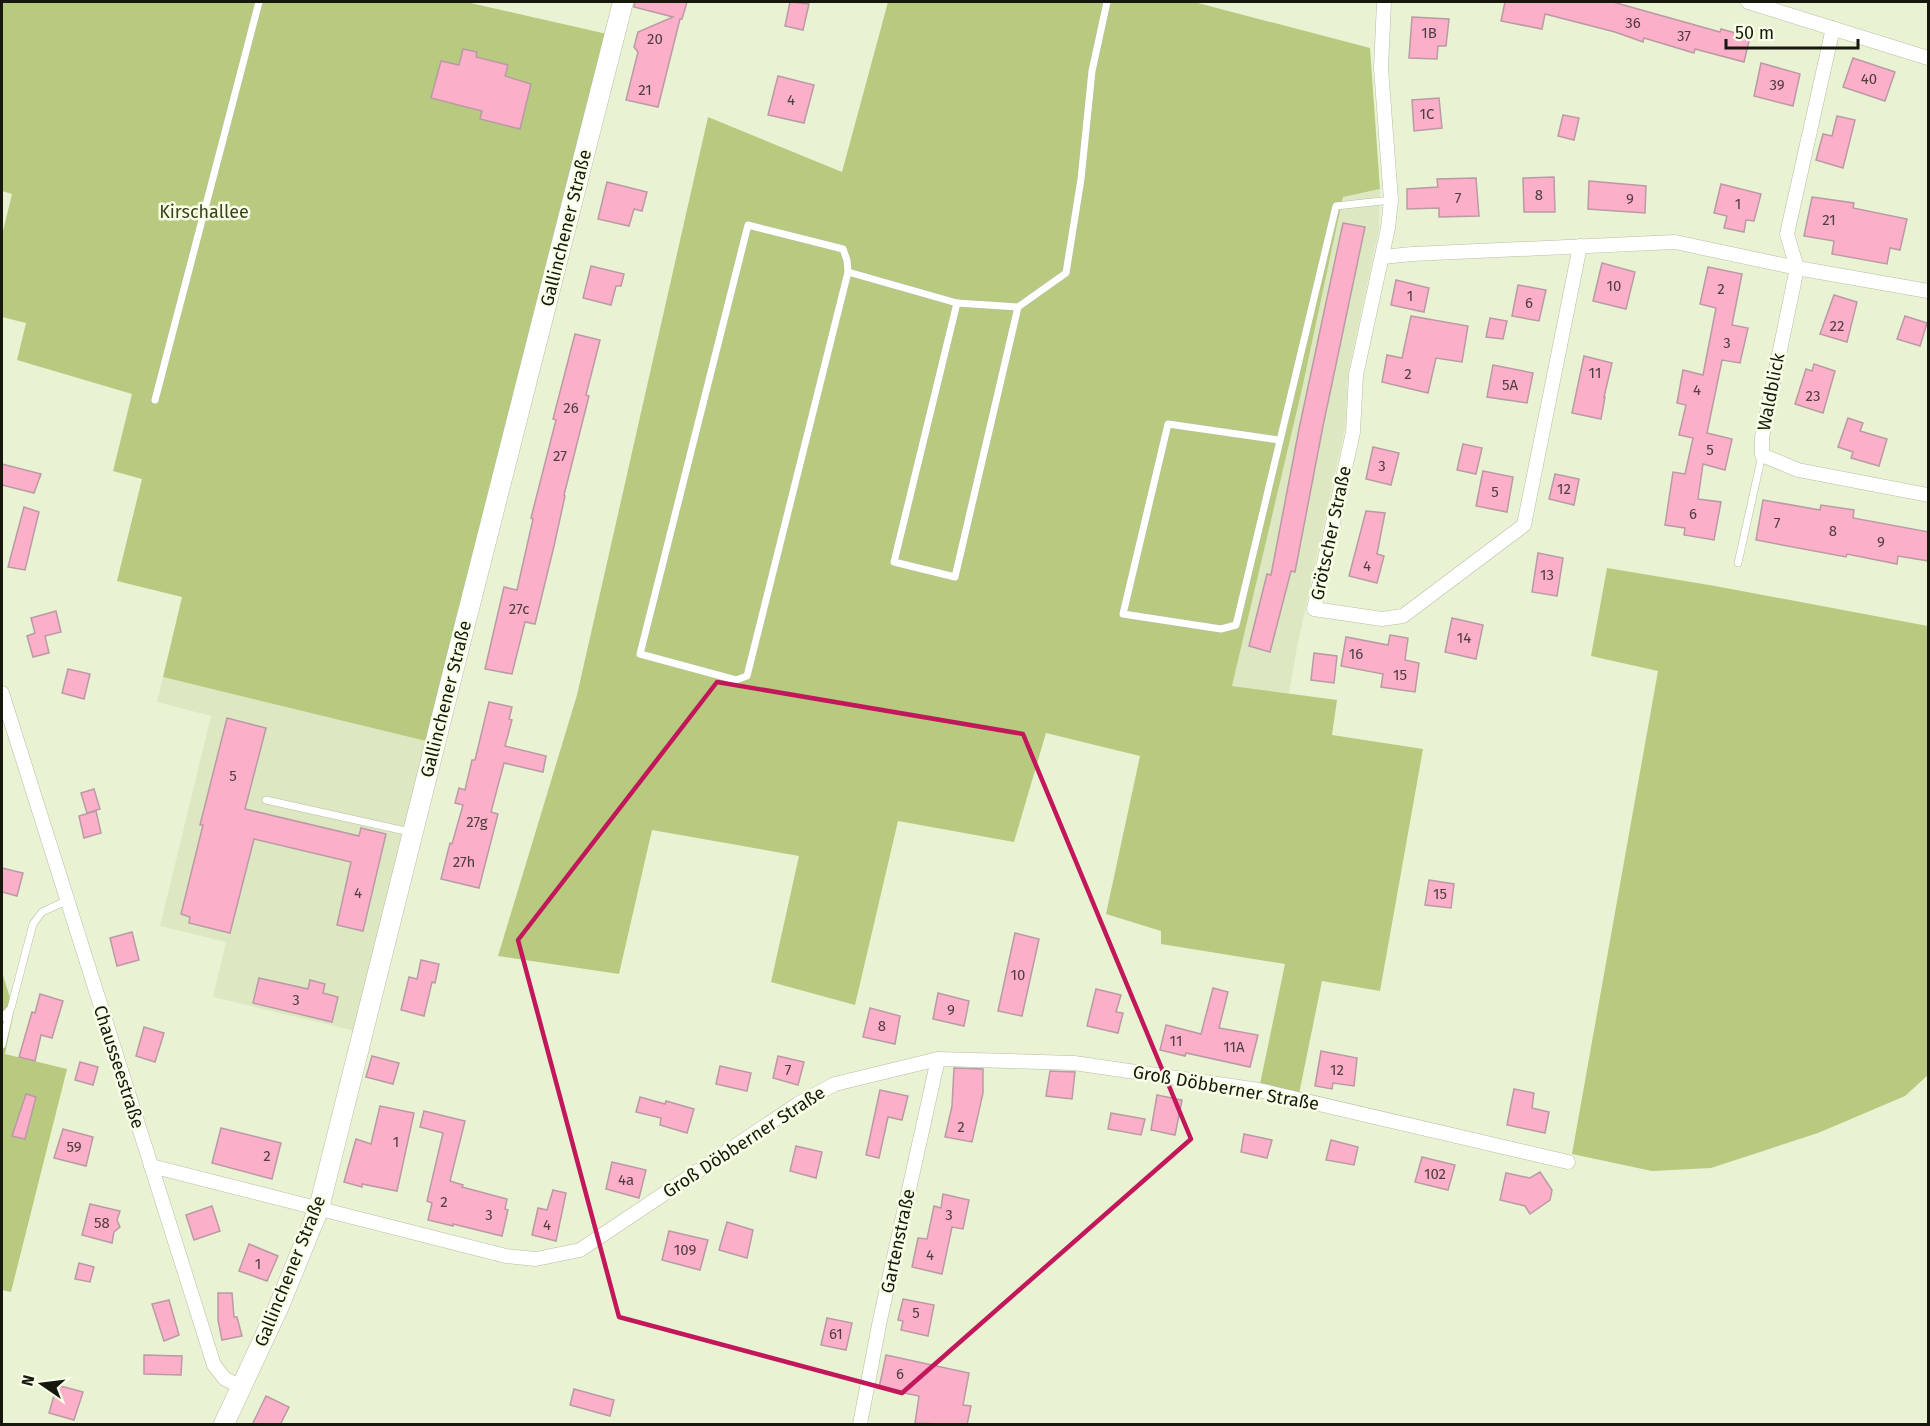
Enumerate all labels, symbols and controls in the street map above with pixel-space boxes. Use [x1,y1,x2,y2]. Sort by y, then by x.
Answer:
scale bar [1726,12,1858,50]
house number: 36 [1625,14,1641,32]
text: 50 m [1735,22,1774,44]
house number: 1B [1421,24,1437,42]
house number: 37 [1677,27,1691,45]
house number: 20 [647,30,663,48]
house number: 40 [1861,70,1877,88]
house number: 39 [1769,76,1785,94]
house number: 21 [638,81,652,99]
house number: 4 [787,91,795,109]
house number: 1C [1420,105,1435,123]
street label: Gallinchener Straße [536,147,596,309]
house number: 8 [1535,186,1543,204]
house number: 7 [1455,189,1462,207]
house number: 9 [1626,190,1634,208]
house number: 1 [1735,195,1741,213]
park label: Kirschallee [159,201,249,223]
house number: 21 [1822,211,1836,229]
house number: 10 [1607,277,1621,295]
house number: 2 [1717,280,1725,298]
house number: 1 [1407,287,1413,305]
house number: 6 [1525,294,1533,312]
house number: 22 [1830,317,1844,335]
house number: 3 [1723,334,1731,352]
street label: Waldblick [1753,350,1789,433]
house number: 11 [1589,364,1601,382]
house number: 2 [1404,365,1412,383]
house number: 5A [1502,376,1518,394]
house number: 4 [1693,381,1701,399]
house number: 23 [1806,387,1820,405]
house number: 26 [563,399,579,417]
house number: 5 [1706,441,1714,459]
house number: 27 [553,447,567,465]
house number: 3 [1378,457,1386,475]
street label: Grötscher Straße [1306,464,1356,602]
house number: 12 [1557,480,1571,498]
house number: 5 [1491,483,1499,501]
house number: 6 [1689,505,1697,523]
house number: 7 [1774,514,1781,532]
house number: 8 [1829,522,1837,540]
house number: 9 [1877,533,1885,551]
house number: 4 [1363,557,1371,575]
house number: 13 [1540,566,1554,584]
house number: 27c [509,600,529,618]
street label: Gallinchener Straße [416,618,476,780]
house number: 14 [1457,629,1471,647]
house number: 16 [1349,645,1363,663]
house number: 15 [1393,666,1407,684]
house number: 5 [229,767,237,785]
house number: 27g [466,813,488,831]
house number: 27h [453,853,475,871]
house number: 4 [354,884,362,902]
house number: 15 [1433,885,1447,903]
house number: 10 [1011,966,1025,984]
house number: 3 [292,991,300,1009]
house number: 9 [947,1001,955,1019]
street label: Chausseestraße [89,1003,149,1131]
house number: 8 [878,1017,886,1035]
house number: 11 [1170,1032,1182,1050]
house number: 11A [1223,1038,1245,1056]
house number: 7 [785,1061,792,1079]
street label: Groß Döbberner Straße [1131,1061,1321,1115]
house number: 12 [1330,1061,1344,1079]
street label: Groß Döbberner Straße [659,1081,829,1203]
house number: 2 [957,1118,965,1136]
house number: 1 [393,1133,399,1151]
house number: 59 [66,1138,82,1156]
house number: 2 [263,1147,271,1165]
house number: 102 [1424,1165,1446,1183]
house number: 4a [618,1171,634,1189]
street label: Gartenstraße [876,1187,920,1295]
street label: Gallinchener Straße [250,1192,330,1350]
house number: 2 [440,1193,448,1211]
house number: 3 [485,1206,493,1224]
house number: 3 [945,1206,953,1224]
house number: 58 [94,1214,110,1232]
house number: 4 [543,1216,551,1234]
house number: 109 [674,1241,696,1259]
house number: 4 [926,1246,934,1264]
house number: 1 [255,1255,261,1273]
house number: 5 [912,1304,920,1322]
house number: 61 [829,1325,843,1343]
north arrow [12,1354,72,1414]
house number: 6 [896,1365,904,1383]
text: N [17,1373,38,1388]

